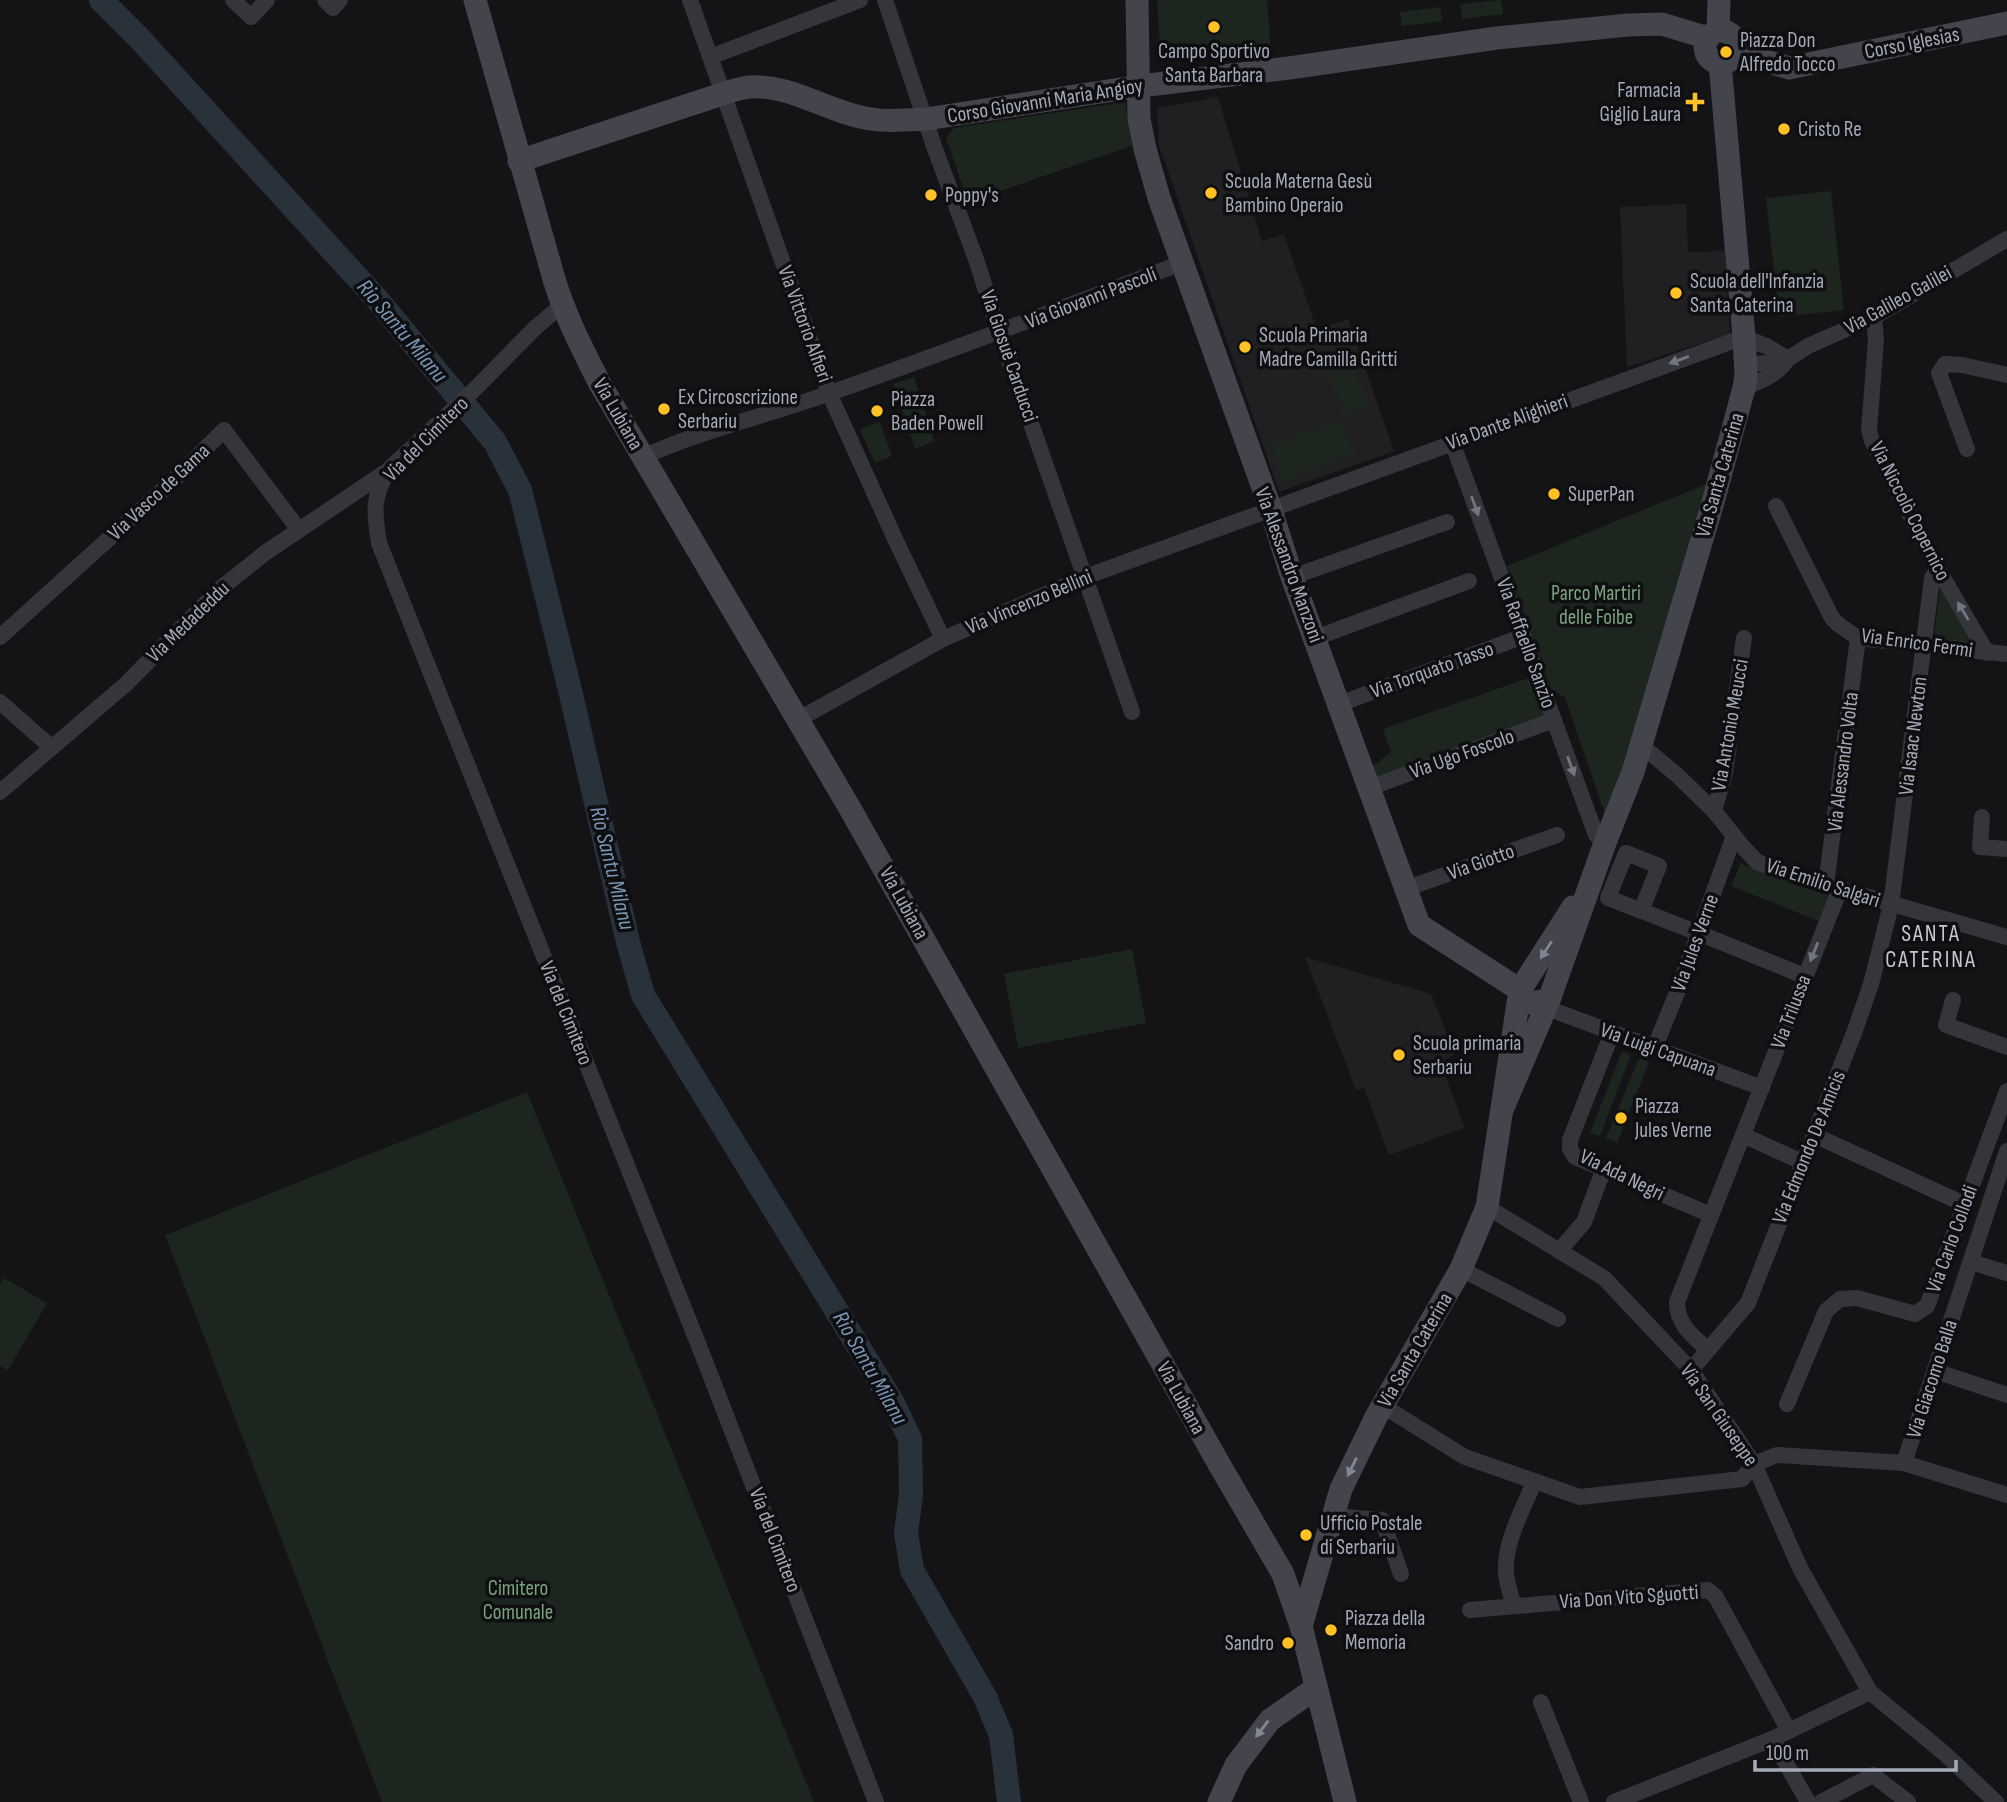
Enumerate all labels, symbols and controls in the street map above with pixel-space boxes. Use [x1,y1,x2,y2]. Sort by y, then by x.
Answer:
marker: Campo Sportivo Santa Barbara [1206,19,1222,35]
street label: Corso Iglesias [1862,22,1962,64]
place label: Piazza Don Alfredo Tocco [1739,28,1835,77]
place label: Campo Sportivo Santa Barbara [1158,39,1270,88]
marker: Piazza Don Alfredo Tocco [1718,44,1734,60]
street label: Corso Giovanni Maria Angioy [946,73,1144,129]
place label: Farmacia Giglio Laura [1599,78,1681,127]
marker: Farmacia Giglio Laura [1687,94,1703,110]
place label: Cristo Re [1798,117,1862,142]
marker: Cristo Re [1776,121,1792,137]
place label: Scuola Materna Gesù Bambino Operaio [1225,169,1372,218]
place label: Poppy's [945,183,999,208]
marker: Scuola Materna Gesù Bambino Operaio [1203,185,1219,201]
marker: Poppy's [923,187,939,203]
street label: Via Galileo Galilei [1840,260,1956,340]
street label: Via Vittorio Alfieri [772,262,838,386]
street label: Via Giovanni Pascoli [1022,262,1160,334]
place label: Scuola dell'Infanzia Santa Caterina [1690,269,1824,318]
water label: Rio Santu Milanu [351,274,454,389]
marker: Scuola dell'Infanzia Santa Caterina [1668,285,1684,301]
street label: Via Giosuè Carducci [975,287,1043,425]
place label: Scuola Primaria Madre Camilla Gritti [1259,323,1397,372]
marker: Scuola Primaria Madre Camilla Gritti [1237,339,1253,355]
one-way arrow [1669,355,1690,366]
street label: Via Lubiana [587,373,649,455]
place label: Ex Circoscrizione Serbariu [678,385,798,434]
place label: Piazza Baden Powell [891,387,983,436]
street label: Via Dante Alighieri [1443,388,1571,456]
street label: Via del Cimitero [378,391,474,487]
marker: Ex Circoscrizione Serbariu [656,401,672,417]
marker: Piazza Baden Powell [869,403,885,419]
street label: Via Santa Caterina [1690,410,1750,540]
street label: Via Niccolò Copernico [1864,437,1956,585]
street label: Via Vasco de Gama [103,438,215,546]
place label: SuperPan [1568,482,1635,507]
street label: Via Alessandro Manzoni [1249,484,1329,646]
marker: SuperPan [1546,486,1562,502]
one-way arrow [1470,495,1481,516]
street label: Via Vincenzo Bellini [962,564,1096,640]
street label: Via Raffaello Sanzio [1491,574,1561,712]
street label: Via Medadeddu [141,576,235,668]
park label: Parco Martiri delle Foibe [1551,581,1641,630]
one-way arrow [1956,601,1969,620]
street label: Via Enrico Fermi [1860,623,1974,663]
street label: Via Torquato Tasso [1367,636,1497,704]
street label: Via Antonio Meucci [1706,657,1754,793]
street label: Via Isaac Newton [1893,675,1933,797]
street label: Via Alessandro Volta [1822,691,1864,833]
street label: Via Ugo Foscolo [1406,724,1518,784]
one-way arrow [1566,755,1577,776]
water label: Rio Santu Milanu [583,803,641,933]
street label: Via Giotto [1444,838,1518,886]
street label: Via Emilio Salgari [1763,853,1883,913]
street label: Via Lubiana [874,862,934,944]
street label: Via Jules Verne [1666,891,1724,995]
district label: SANTA CATERINA [1885,920,1977,974]
one-way arrow [1539,941,1552,960]
one-way arrow [1808,942,1820,962]
street label: Via del Cimitero [534,957,598,1069]
street label: Via Trilussa [1765,971,1817,1053]
street label: Via Luigi Capuana [1597,1017,1719,1083]
place label: Scuola primaria Serbariu [1413,1031,1521,1080]
marker: Scuola primaria Serbariu [1391,1047,1407,1063]
street label: Via Edmondo De Amicis [1767,1067,1851,1227]
place label: Piazza Jules Verne [1634,1094,1712,1143]
marker: Piazza Jules Verne [1613,1110,1629,1126]
street label: Via Ada Negri [1576,1144,1668,1206]
street label: Via Carlo Collodi [1921,1182,1983,1296]
street label: Via Santa Caterina [1372,1288,1458,1412]
water label: Rio Santu Milanu [826,1306,914,1430]
street label: Via Giacomo Balla [1901,1317,1963,1441]
street label: Via Lubiana [1151,1357,1211,1439]
street label: Via San Giuseppe [1675,1359,1763,1471]
one-way arrow [1346,1457,1357,1477]
street label: Via del Cimitero [744,1484,806,1596]
place label: Ufficio Postale di Serbariu [1320,1511,1423,1560]
marker: Ufficio Postale di Serbariu [1298,1527,1314,1543]
park label: Cimitero Comunale [483,1576,553,1625]
street label: Via Don Vito Sguotti [1559,1580,1699,1614]
place label: Piazza della Memoria [1345,1606,1425,1655]
marker: Piazza della Memoria [1323,1622,1339,1638]
place label: Sandro [1225,1631,1274,1656]
marker: Sandro [1280,1635,1296,1651]
one-way arrow [1255,1720,1270,1738]
scale bar [1755,1728,1956,1772]
text: 100 m [1766,1741,1809,1766]

